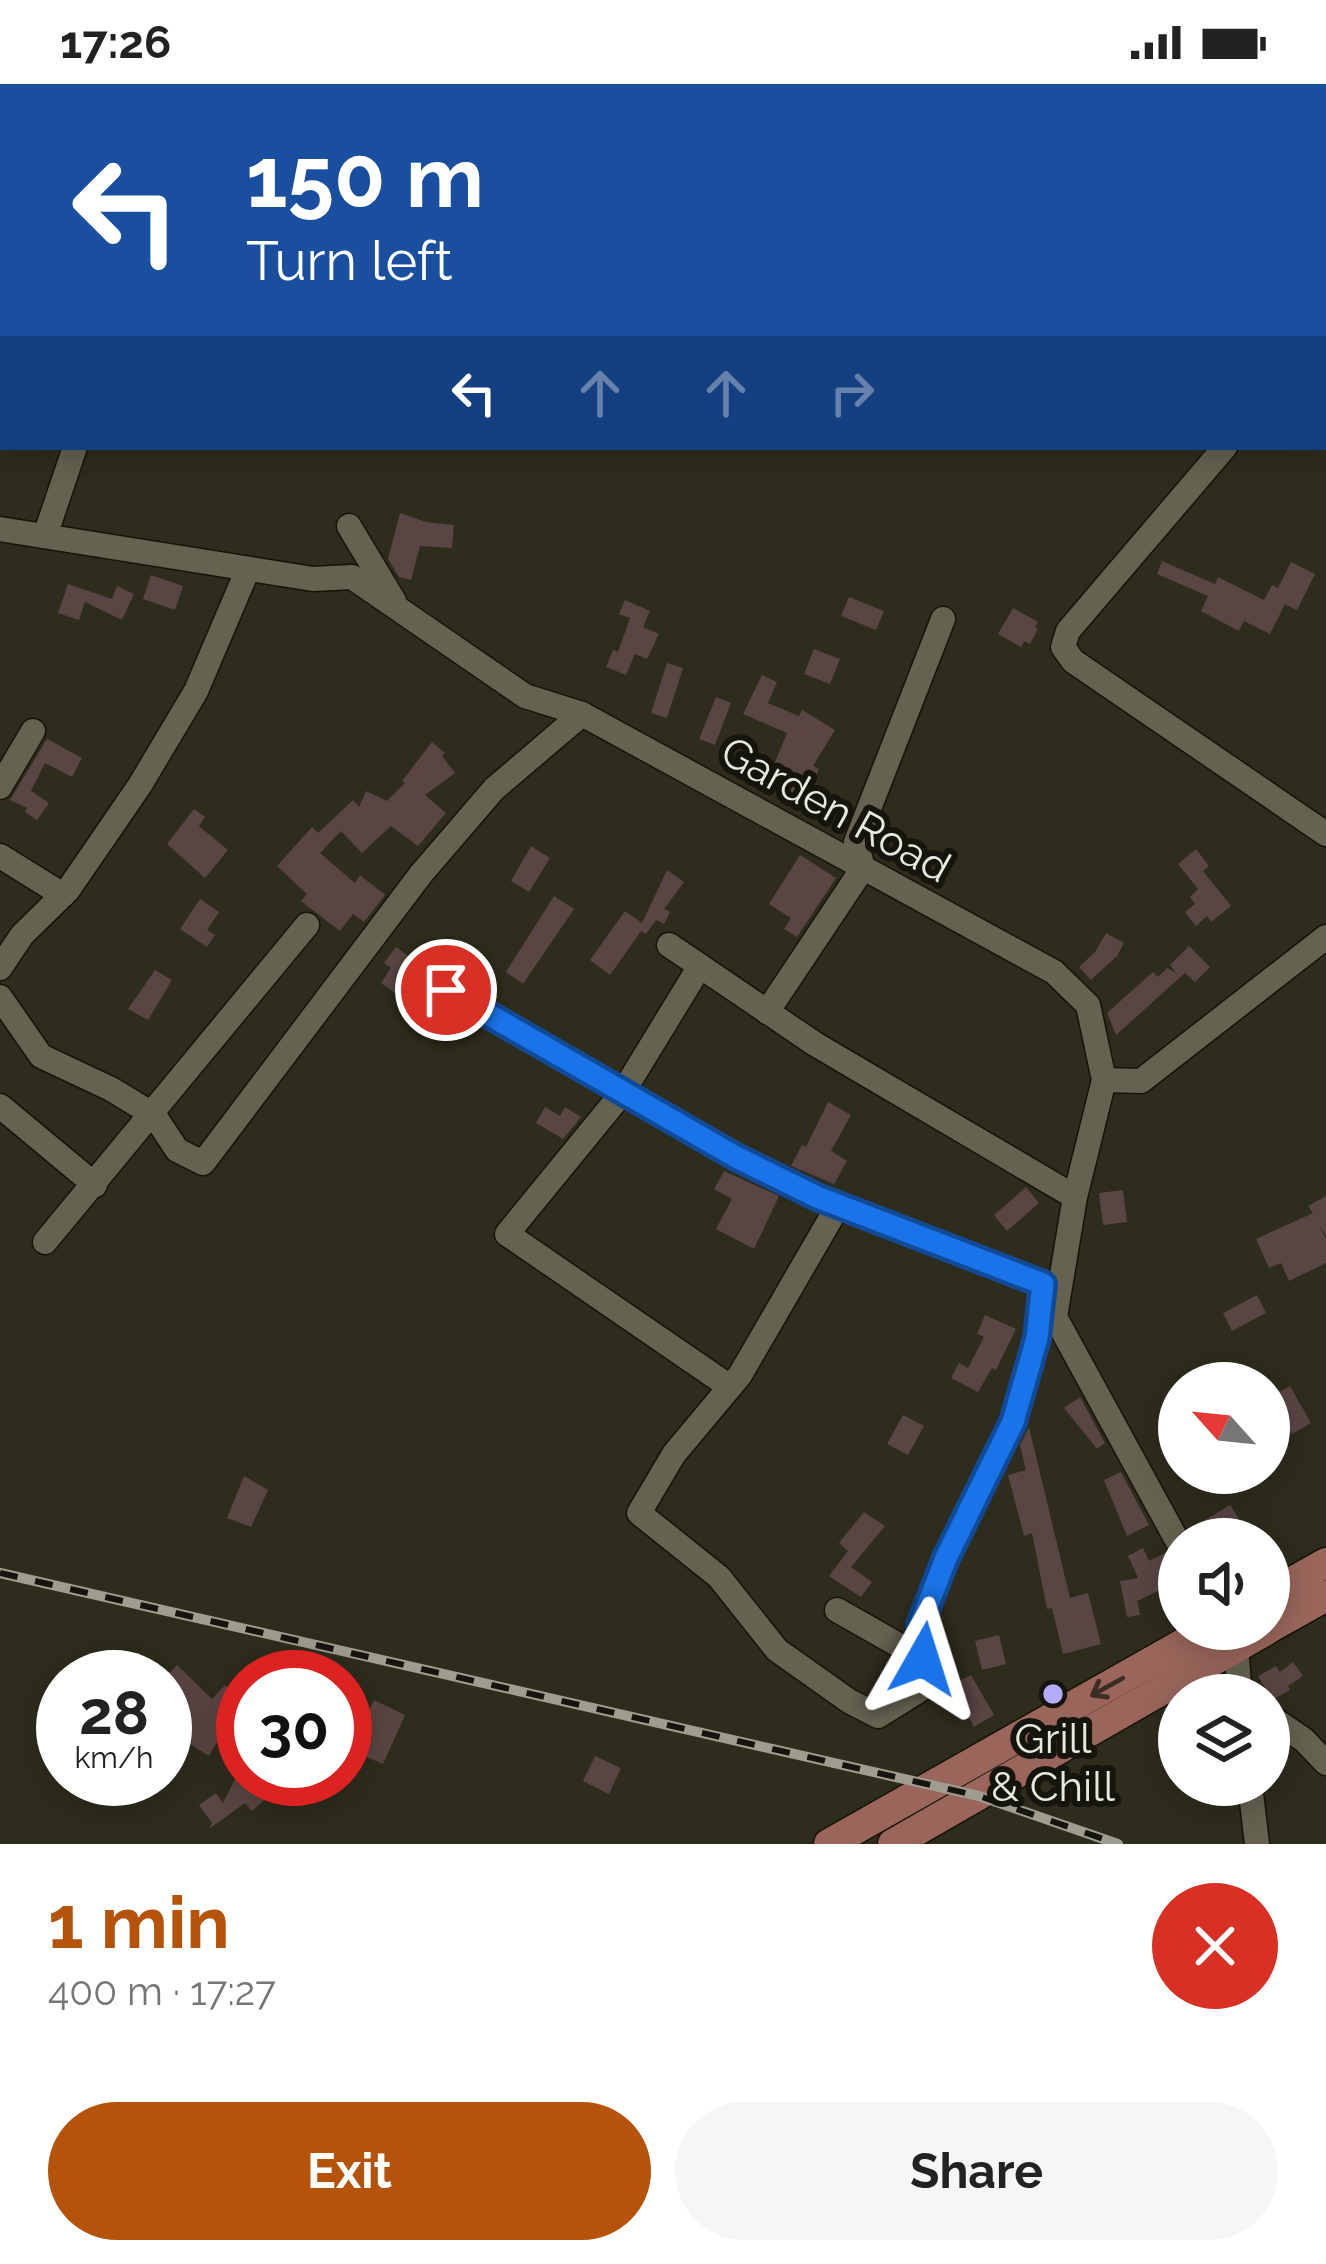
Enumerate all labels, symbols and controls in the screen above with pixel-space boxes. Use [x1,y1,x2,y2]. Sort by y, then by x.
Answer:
text: 17:26 [60,16,171,69]
text: 150 m [246,128,484,227]
icon: left [48,132,204,288]
text: Turn left [246,229,453,293]
icon: left [441,360,507,426]
icon: ahead [567,360,633,426]
icon: ahead [693,360,759,426]
icon: right [819,360,885,426]
street label: Garden Road [713,726,959,892]
pin [395,939,497,1041]
icon: arrive [413,957,479,1023]
north arrow [1158,1362,1290,1494]
map controls [1158,1362,1290,1806]
button: sound [1158,1518,1290,1650]
position arrow [860,1596,986,1722]
speed limit sign: 30 [216,1650,372,1806]
button: layers [1158,1674,1290,1806]
one-way arrow [1090,1675,1125,1699]
text: 28 [79,1678,149,1748]
marker: Grill & Chill [1040,1681,1066,1707]
place label: Grill & Chill [991,1714,1116,1811]
text: km/h [74,1740,154,1775]
text: 1 min [48,1880,230,1965]
button: close [1152,1883,1278,2009]
text: 400 m · 17:27 [48,1968,276,2014]
button: Exit [48,2102,651,2240]
button: Share [675,2102,1278,2240]

